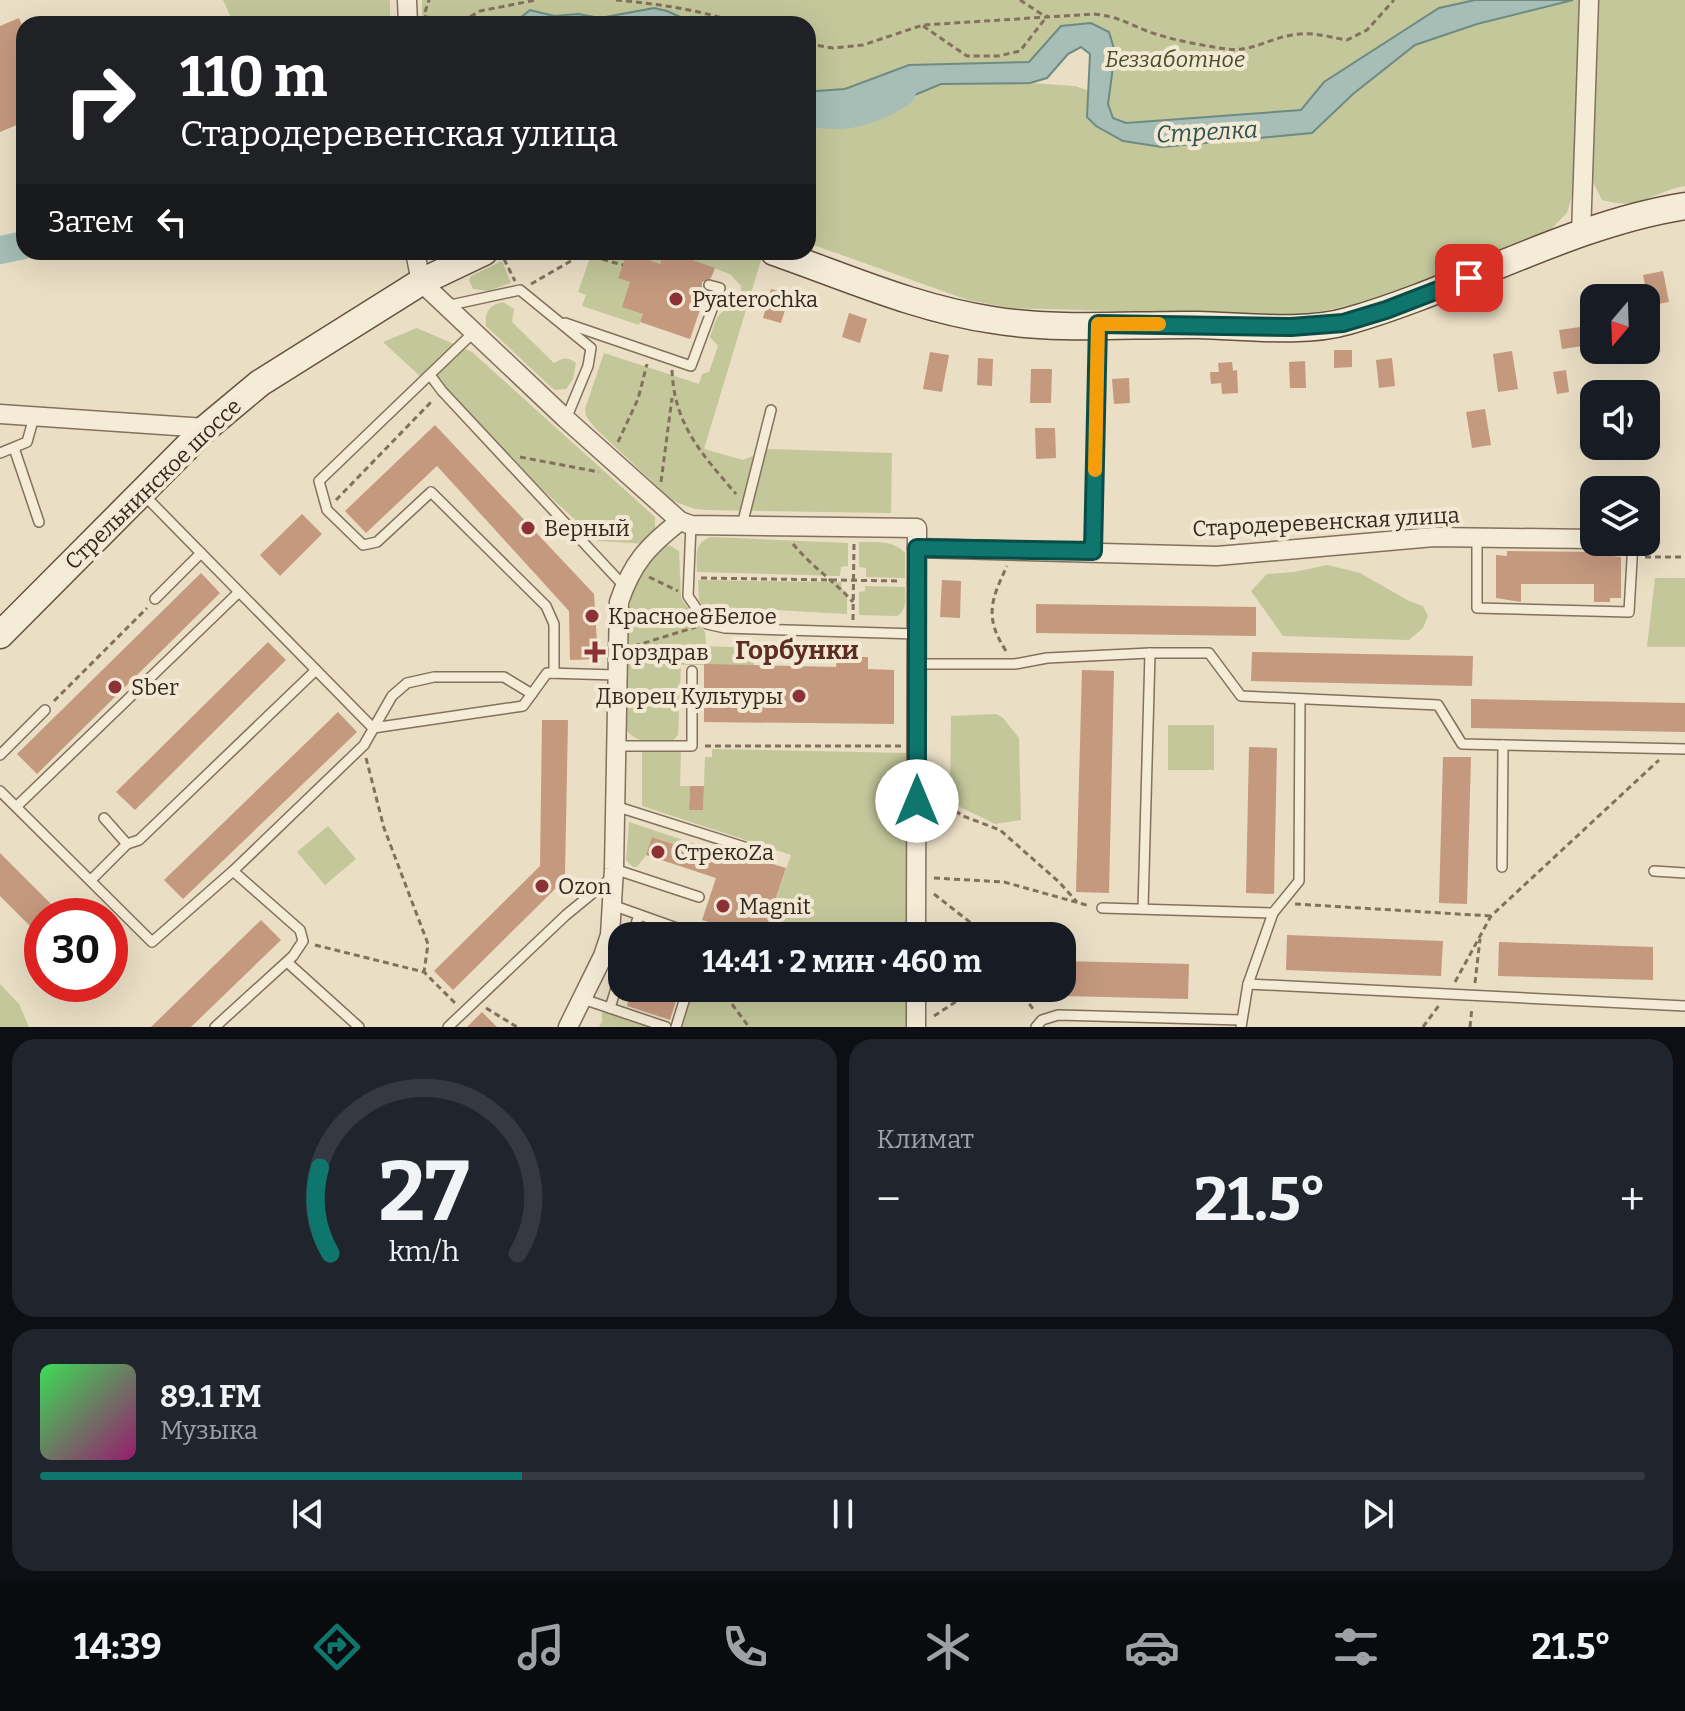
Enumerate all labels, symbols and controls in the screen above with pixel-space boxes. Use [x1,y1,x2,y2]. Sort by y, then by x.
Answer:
text: 110 m [180,44,327,111]
park label: Беззаботное [1105,46,1245,73]
icon: right [48,48,152,152]
text: Стародеревенская улица [180,112,618,156]
water label: Стрелка [1155,115,1259,149]
icon: left [150,200,194,244]
text: Затем [48,204,134,240]
pin [1435,244,1503,312]
icon: arrive [1447,256,1491,300]
north arrow [1580,284,1660,364]
map controls [1580,284,1660,556]
place label: Pyaterochka [692,286,818,313]
marker: Pyaterochka [667,290,685,308]
button: sound [1580,380,1660,460]
street label: Стрельнинское шоссе [59,393,247,575]
button: layers [1580,476,1660,556]
street label: Стародеревенская улица [1192,502,1460,542]
place label: Верный [544,515,630,542]
marker: Верный [519,519,537,537]
place label: Красное&Белое [608,603,777,630]
marker: Красное&Белое [583,607,601,625]
district label: Горбунки [735,635,859,666]
place label: Горздрав [611,639,709,666]
marker: Горздрав [586,643,604,661]
place label: Sber [131,674,179,701]
marker: Sber [106,678,124,696]
place label: Дворец Культуры [596,683,783,710]
marker: Дворец Культуры [790,687,808,705]
position arrow [875,759,959,843]
place label: СтрекоZа [674,839,774,866]
marker: СтрекоZа [649,843,667,861]
place label: Ozon [558,873,612,900]
marker: Ozon [533,877,551,895]
place label: Magnit [739,893,811,920]
marker: Magnit [714,897,732,915]
speed limit sign: 30 [24,898,128,1002]
text: 14:41 · 2 мин · 460 m [702,944,982,980]
text: Климат [877,1124,974,1155]
text: 27 [379,1142,470,1242]
text: 21.5° [1194,1164,1327,1236]
text: − [877,1173,901,1226]
text: + [1620,1173,1645,1226]
text: km/h [389,1234,460,1269]
text: 89.1 FM [160,1379,261,1415]
text: Музыка [160,1415,258,1446]
icon: previous [286,1492,330,1536]
icon: pause [821,1492,865,1536]
icon: next [1356,1492,1400,1536]
icon: directions [309,1619,365,1675]
icon: music [513,1619,569,1675]
icon: phone [717,1619,773,1675]
icon: climate [920,1619,976,1675]
icon: car [1124,1619,1180,1675]
icon: filters [1328,1619,1384,1675]
text: 14:39 [74,1625,162,1669]
text: 21.5° [1531,1625,1611,1669]

